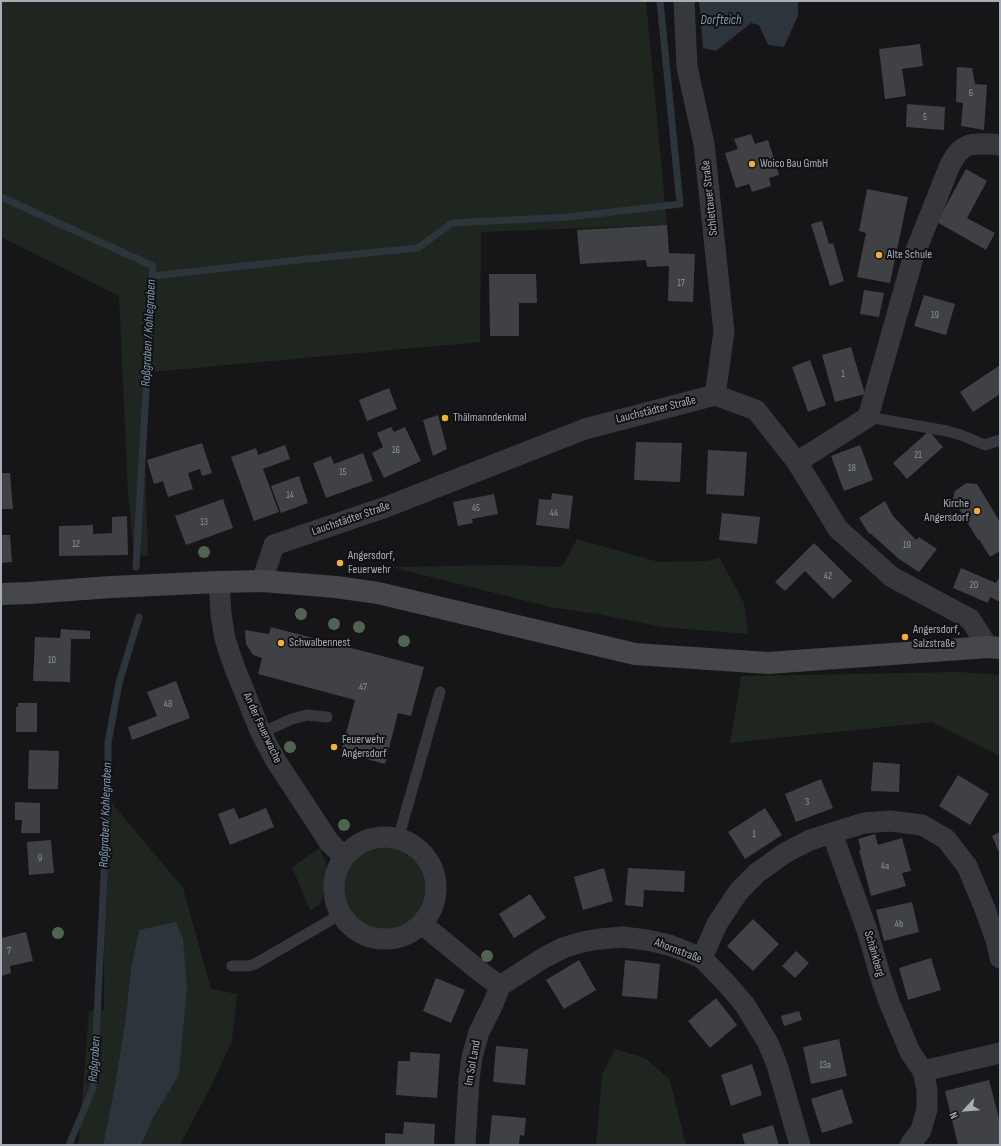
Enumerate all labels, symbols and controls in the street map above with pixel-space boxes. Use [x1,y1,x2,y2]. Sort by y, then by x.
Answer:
water label: Dorfteich [701,13,741,29]
house number: 6 [969,87,973,99]
house number: 5 [923,111,927,123]
place label: Woico Bau GmbH [760,157,828,171]
marker: Woico Bau GmbH [747,159,757,169]
street label: Schlettauer Straße [699,160,721,236]
place label: Alte Schule [887,248,932,262]
marker: Alte Schule [874,250,884,260]
house number: 17 [677,277,685,289]
water label: Roßgraben / Kohlegraben [138,279,160,387]
house number: 19 [931,309,939,321]
house number: 1 [841,368,845,380]
street label: Lauchstädter Straße [615,393,697,427]
place label: Thälmanndenkmal [453,411,526,425]
marker: Thälmanndenkmal [440,413,450,423]
house number: 16 [392,444,400,456]
house number: 21 [914,449,922,461]
house number: 18 [848,462,856,474]
house number: 15 [339,466,347,478]
house number: 14 [286,489,294,501]
place label: Kirche Angersdorf [924,497,969,525]
street label: Lauchstädter Straße [310,499,392,539]
house number: 45 [472,502,480,514]
marker: Kirche Angersdorf [972,506,982,516]
house number: 44 [550,507,558,519]
house number: 13 [200,516,208,528]
house number: 12 [72,538,80,550]
house number: 19 [903,539,911,551]
place label: Angersdorf, Feuerwehr [348,549,395,577]
marker: Angersdorf, Feuerwehr [335,558,345,568]
house number: 42 [824,570,832,582]
house number: 20 [970,579,978,591]
place label: Angersdorf, Salzstraße [913,623,960,651]
marker: Angersdorf, Salzstraße [900,632,910,642]
place label: Schwalbennest [289,636,350,650]
marker: Schwalbennest [276,638,286,648]
house number: 10 [48,654,56,666]
house number: 47 [359,681,367,693]
street label: An der Feuerwache [239,690,285,766]
house number: 48 [164,698,172,710]
place label: Feuerwehr Angersdorf [342,733,387,761]
marker: Feuerwehr Angersdorf [329,742,339,752]
water label: Roßgraben/ Kohlegraben [96,762,116,868]
house number: 3 [805,796,809,808]
house number: 1 [752,828,756,840]
house number: 9 [38,852,42,864]
house number: 4a [881,860,889,872]
house number: 4b [895,918,903,930]
street label: Schänkberg [861,929,887,979]
street label: Ahornstraße [652,935,704,967]
house number: 7 [7,945,11,957]
water label: Roßgraben [86,1035,104,1083]
street label: Im Sol Land [462,1039,484,1087]
house number: 13a [819,1059,831,1071]
north arrow [945,1090,985,1130]
text: N [947,1110,961,1121]

